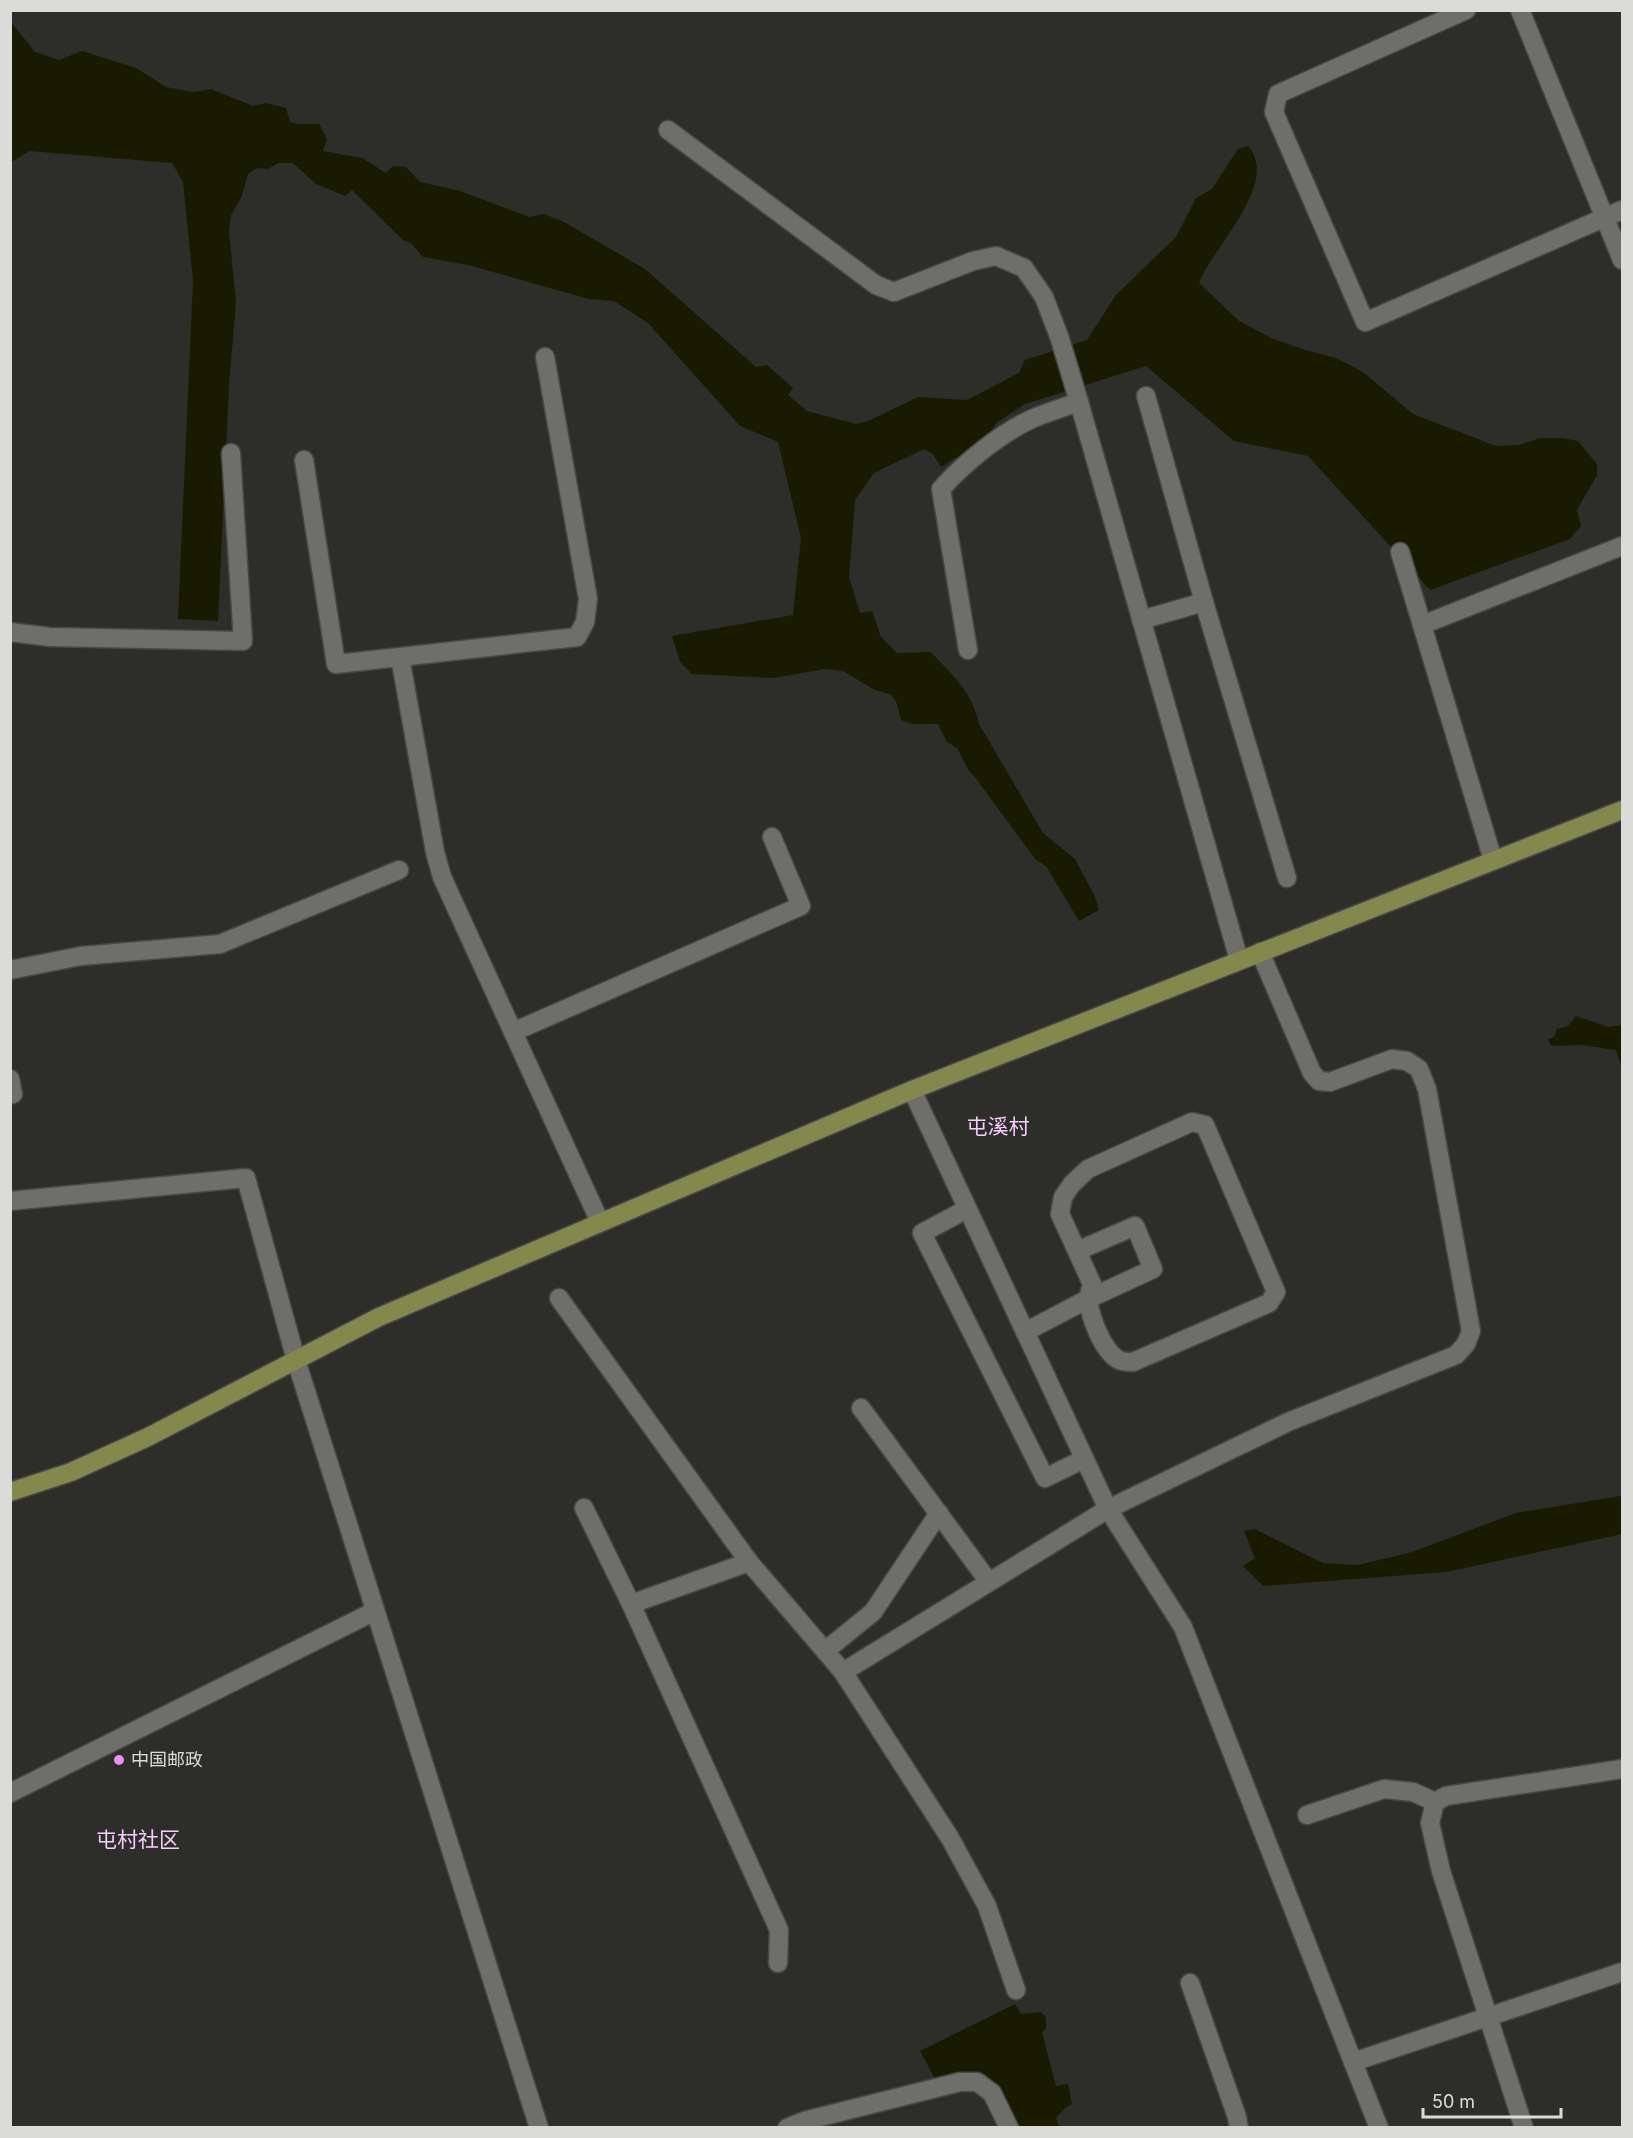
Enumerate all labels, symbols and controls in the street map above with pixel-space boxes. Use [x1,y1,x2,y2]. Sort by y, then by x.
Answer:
district label: 屯溪村 [967,1114,1030,1139]
place label: 中国邮政 [131,1749,203,1770]
marker: 中国邮政 [112,1753,126,1767]
district label: 屯村社区 [96,1827,180,1852]
scale bar [1423,2081,1561,2119]
text: 50 m [1432,2091,1475,2112]

